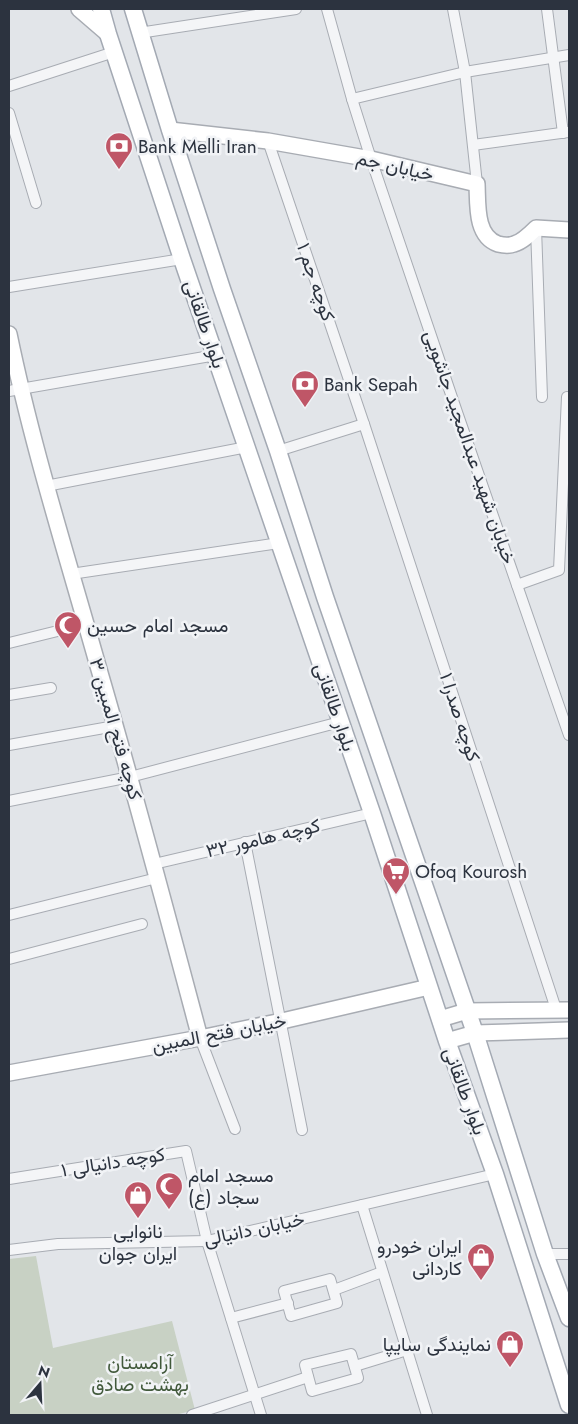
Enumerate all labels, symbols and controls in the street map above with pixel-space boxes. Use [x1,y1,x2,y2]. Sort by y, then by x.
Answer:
bank icon: Bank Melli Iran [104,131,134,170]
place label: Bank Melli Iran [138,133,257,160]
street label: خیابان جم [354,144,436,188]
street label: کوچه جم ۱ [290,239,342,325]
street label: بلوار طالقانی [177,276,233,372]
street label: خیابان شهید عبدالمجید جاشویی [417,326,523,568]
bank icon: Bank Sepah [290,369,320,408]
place label: Bank Sepah [324,371,418,398]
mosque icon: مسجد امام حسین [53,610,83,649]
place label: مسجد امام حسین [87,612,228,639]
street label: کوچه فتح المبین ۳ [83,655,149,803]
street label: بلوار طالقانی [307,659,363,755]
street label: کوچه صدرا ۱ [433,669,487,765]
street label: کوچه هامور ۳۲ [203,812,323,864]
supermarket icon: Ofoq Kourosh [381,856,411,895]
place label: Ofoq Kourosh [415,858,527,885]
street label: خیابان فتح المبین [149,1007,289,1059]
street label: بلوار طالقانی [437,1043,493,1139]
street label: کوچه دانیالی ۱ [59,1140,167,1184]
place label: مسجد امام سجاد (ع) [188,1162,274,1211]
mosque icon: مسجد امام سجاد (ع) [154,1171,184,1210]
shop icon: نانوایی ایران جوان [123,1180,153,1219]
street label: خیابان دانیالی [201,1205,307,1253]
place label: نانوایی ایران جوان [99,1218,177,1267]
place label: ایران خودرو کاردانی [377,1233,462,1282]
shop icon: ایران خودرو کاردانی [466,1242,496,1281]
shop icon: نمایندگی سایپا [495,1329,525,1368]
place label: نمایندگی سایپا [383,1331,491,1358]
park label: آرامستان بهشت صادق [91,1349,189,1398]
north arrow [15,1359,65,1409]
text: N [36,1360,53,1383]

